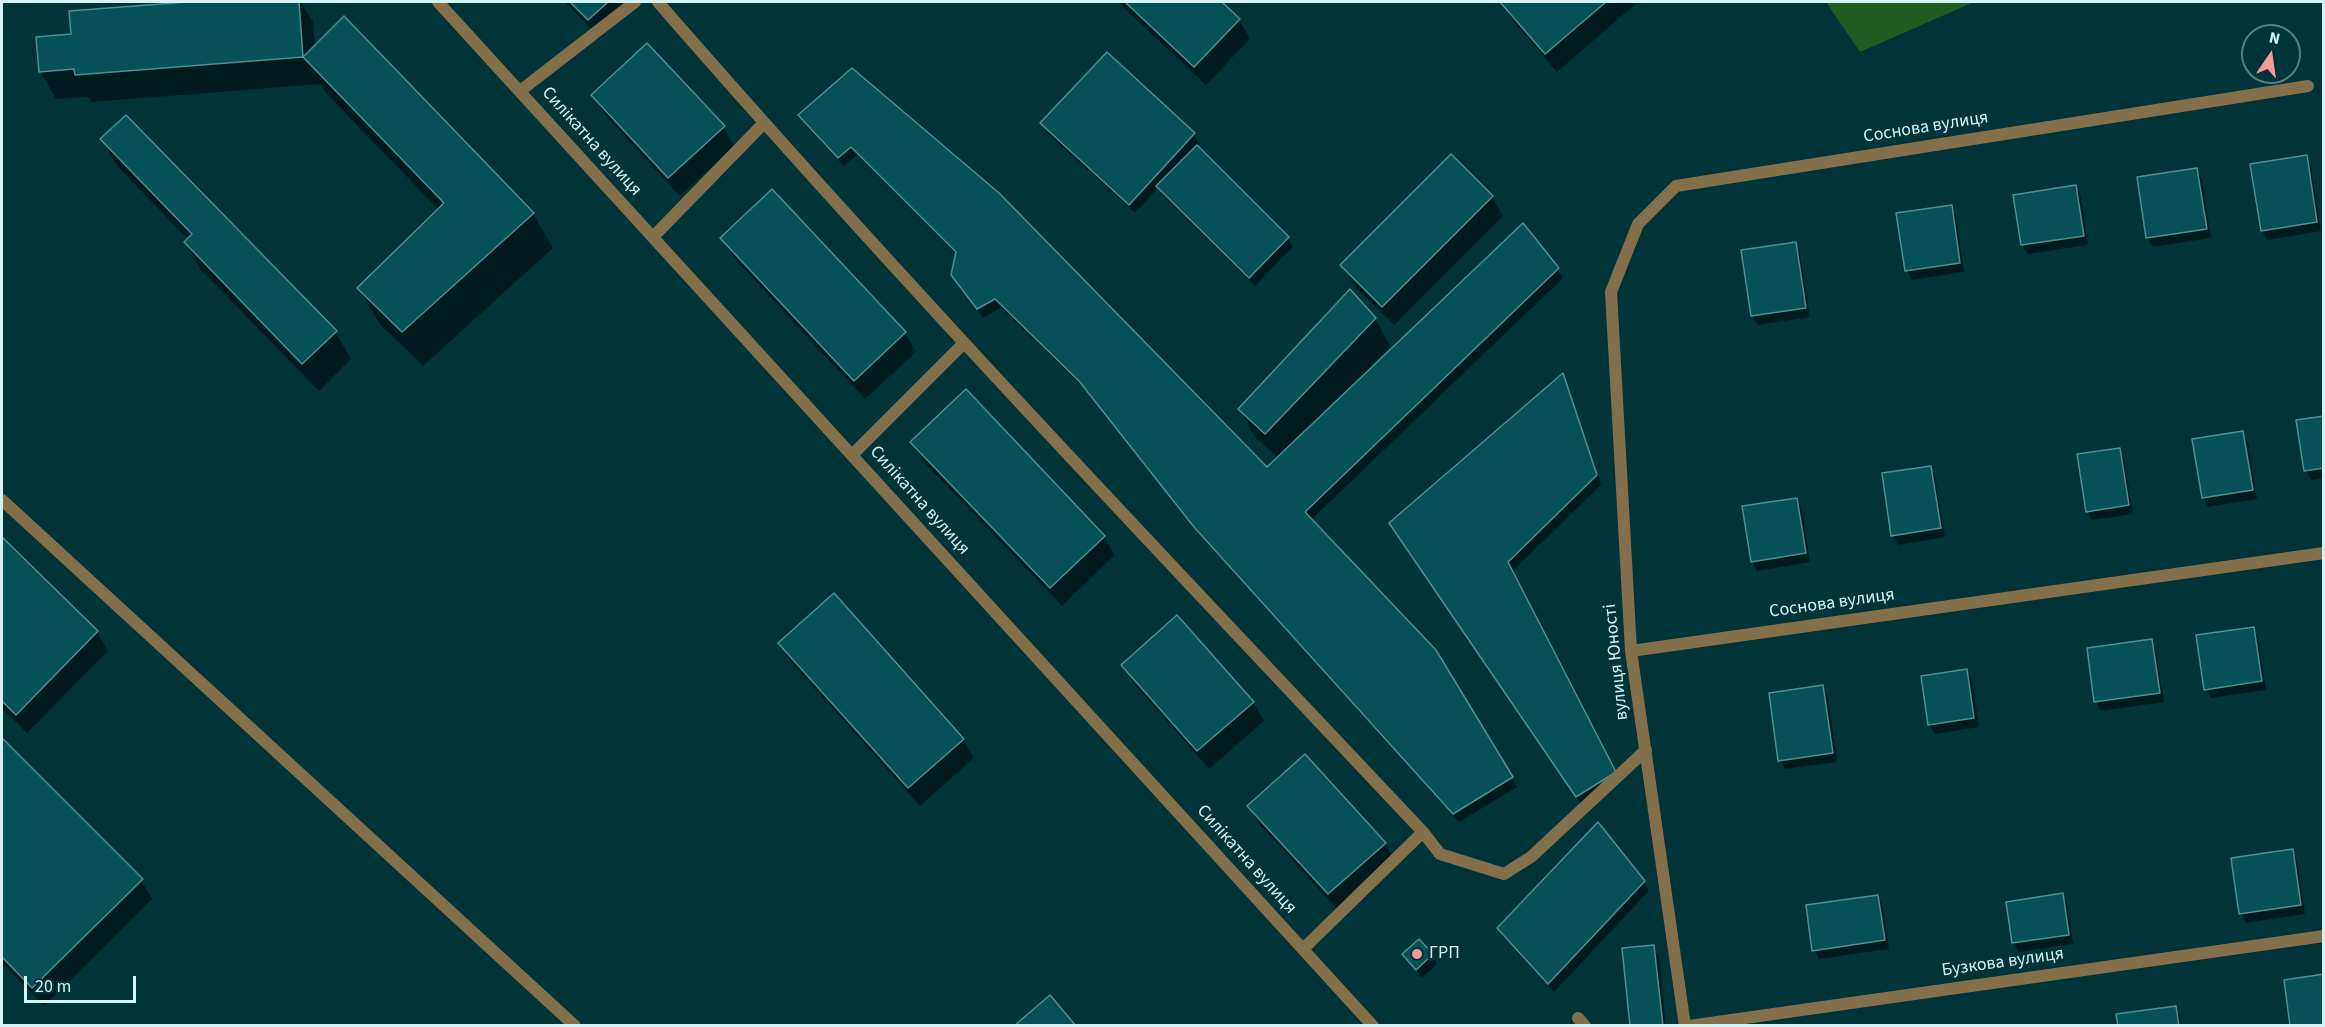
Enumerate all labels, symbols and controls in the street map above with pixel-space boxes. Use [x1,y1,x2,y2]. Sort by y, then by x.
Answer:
north arrow [2241,24,2301,84]
text: N [2267,26,2282,50]
street label: Силікатна вулиця [536,83,646,201]
street label: Соснова вулиця [1862,107,1990,149]
street label: Силікатна вулиця [864,442,974,560]
street label: Соснова вулиця [1768,585,1896,623]
street label: вулиця Юності [1600,603,1634,721]
street label: Силікатна вулиця [1191,801,1301,919]
place label: ГРП [1429,943,1460,965]
street label: Бузкова вулиця [1941,944,2065,982]
marker: ГРП [1410,947,1424,961]
scale bar [27,964,140,1002]
text: 20 m [35,974,71,999]

